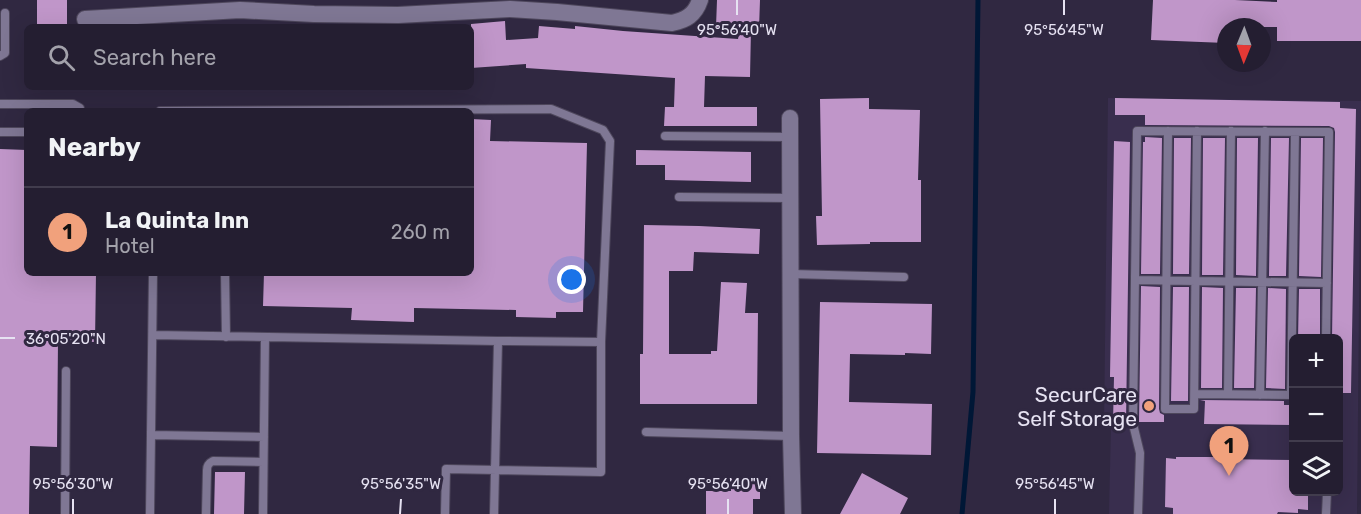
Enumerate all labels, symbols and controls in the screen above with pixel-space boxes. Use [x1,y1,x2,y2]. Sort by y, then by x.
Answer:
north arrow [1217,18,1271,72]
text: 95°56'40"W [697,21,777,39]
text: 95°56'45"W [1024,21,1104,39]
search box [24,24,474,90]
icon: search [45,41,78,74]
text: Search here [93,44,216,71]
text: Nearby [48,132,141,163]
text: La Quinta Inn [105,207,249,234]
text: 1 [63,220,72,244]
text: 260 m [391,220,450,244]
text: Hotel [105,234,155,258]
your location [557,265,586,294]
text: 36°05'20"N [26,330,106,348]
map controls [1289,334,1343,496]
button: + [1289,334,1343,388]
place label: SecurCare Self Storage [1017,382,1137,431]
button: − [1289,388,1343,442]
marker: SecurCare Self Storage [1142,399,1156,413]
pin: 1 [1210,426,1248,476]
button: layers [1289,442,1343,496]
text: 95°56'30"W [33,475,113,493]
text: 95°56'35"W [361,475,441,493]
text: 95°56'40"W [688,475,768,493]
text: 95°56'45"W [1015,475,1095,493]

